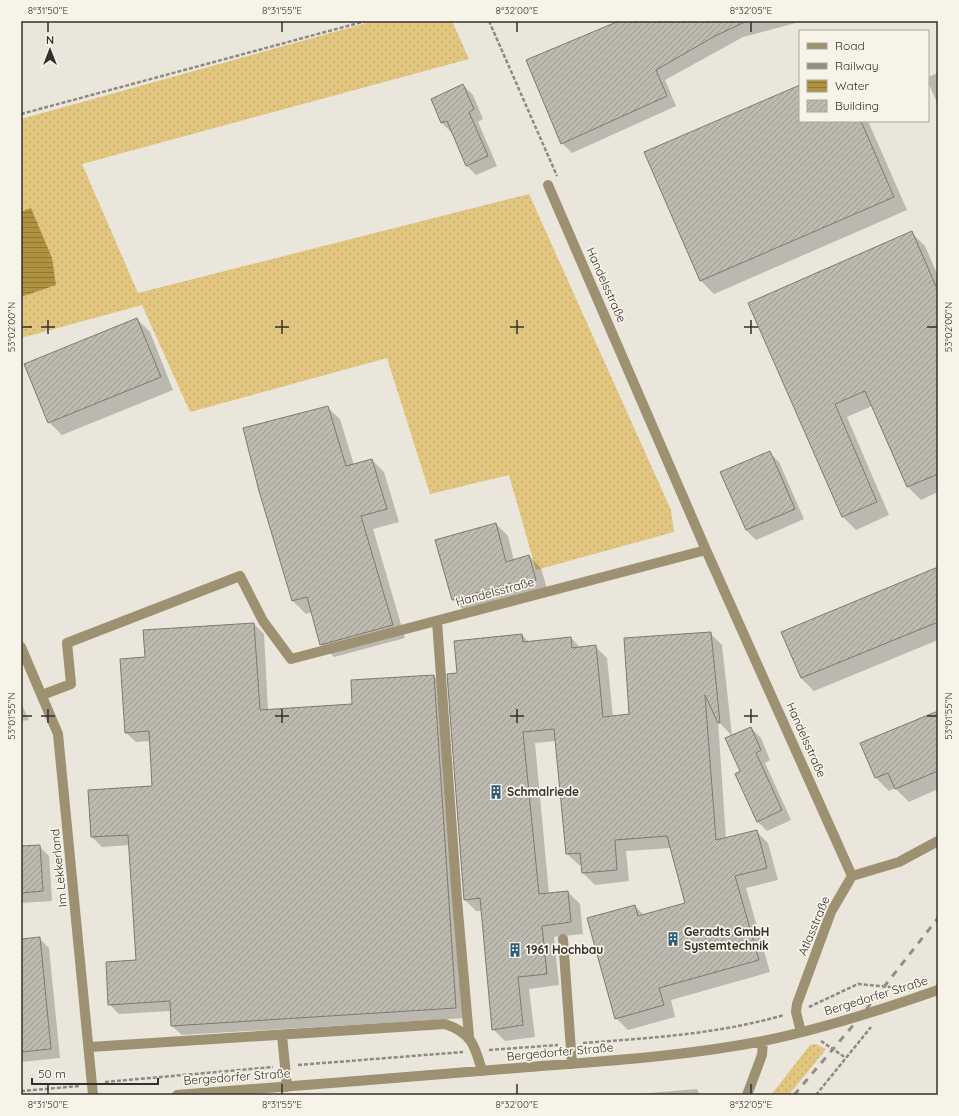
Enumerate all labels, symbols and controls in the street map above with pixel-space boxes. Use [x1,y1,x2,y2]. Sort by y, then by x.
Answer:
text: 8°31'50"E [28,4,69,17]
text: 8°31'55"E [262,4,302,17]
text: 8°32'00"E [496,4,539,17]
text: 8°32'05"E [730,4,772,17]
north arrow [30,30,70,70]
legend [799,30,929,122]
text: N [46,33,54,47]
text: Road [835,38,865,53]
text: Railway [835,58,879,73]
text: Water [835,78,870,93]
text: Building [835,98,879,113]
street label: Handelsstraße [583,245,630,325]
text: 53°02'00"N [5,302,18,352]
text: 53°02'00"N [942,302,955,352]
street label: Handelsstraße [454,574,536,609]
text: 53°01'55"N [5,692,18,740]
text: 53°01'55"N [942,692,955,740]
street label: Handelsstraße [783,700,830,780]
building icon: Schmalriede [488,784,504,800]
place label: Schmalriede [507,784,579,799]
street label: Im Lekkerland [47,828,70,908]
street label: Atlasstraße [794,894,833,958]
place label: Geradts GmbH Systemtechnik [684,924,769,953]
building icon: Geradts GmbH Systemtechnik [665,931,681,947]
building icon: 1961 Hochbau [507,942,523,958]
place label: 1961 Hochbau [526,942,603,957]
street label: Bergedorfer Straße [822,973,930,1018]
street label: Bergedorfer Straße [506,1039,614,1064]
scale bar [32,1060,158,1086]
street label: Bergedorfer Straße [183,1065,291,1088]
text: 50 m [38,1066,66,1081]
text: 8°31'50"E [28,1098,69,1111]
text: 8°31'55"E [262,1098,302,1111]
text: 8°32'00"E [496,1098,539,1111]
text: 8°32'05"E [730,1098,772,1111]

